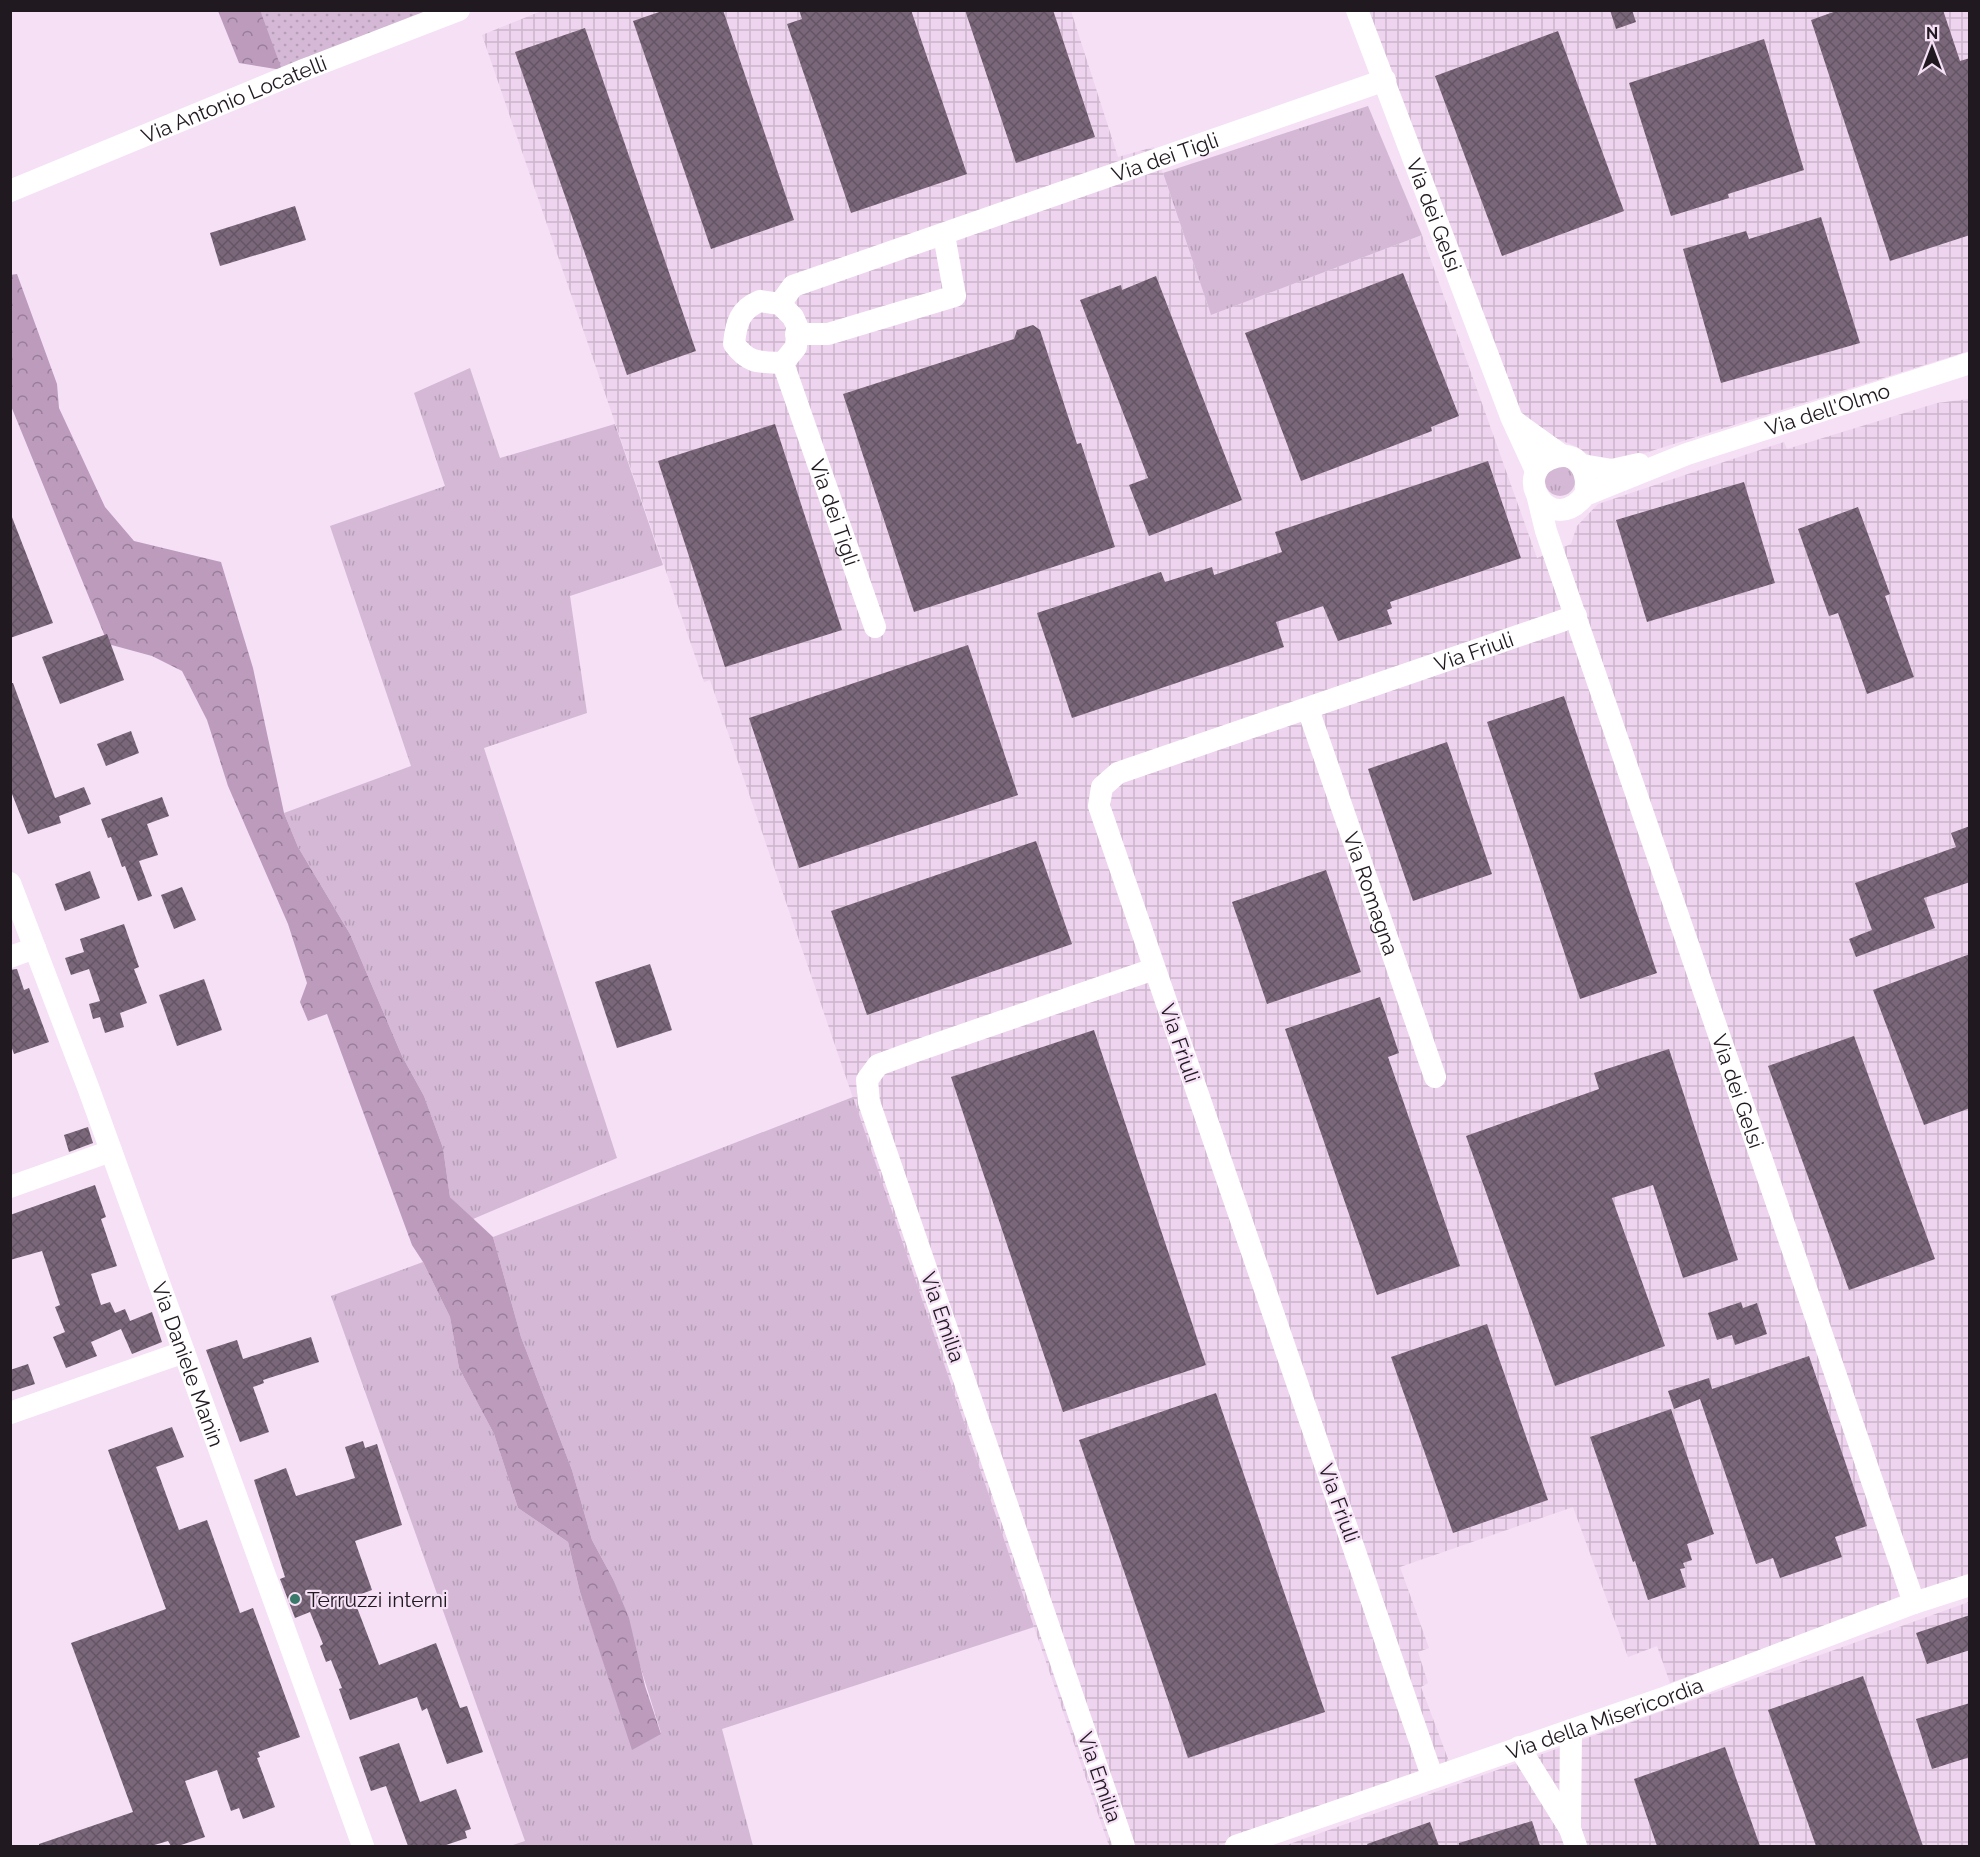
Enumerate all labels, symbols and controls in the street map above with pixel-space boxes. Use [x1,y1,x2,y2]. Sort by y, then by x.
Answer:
north arrow [1902,18,1962,78]
text: N [1926,24,1938,43]
street label: Via Antonio Locatelli [137,50,330,148]
street label: Via dei Tigli [1108,127,1221,187]
street label: Via dei Gelsi [1402,155,1467,275]
street label: Via dell'Olmo [1762,377,1893,441]
street label: Via dei Tigli [805,456,865,569]
street label: Via Friuli [1431,626,1516,676]
street label: Via Romagna [1339,828,1404,958]
street label: Via Friuli [1155,1000,1205,1086]
street label: Via dei Gelsi [1707,1031,1769,1151]
street label: Via Emilia [916,1269,970,1365]
street label: Via Daniele Manin [147,1278,230,1450]
street label: Via Friuli [1313,1460,1365,1546]
place label: Terruzzi interni [307,1587,448,1612]
marker: Terruzzi interni [288,1592,302,1606]
street label: Via della Misericordia [1503,1672,1706,1764]
street label: Via Emilia [1073,1729,1127,1825]

